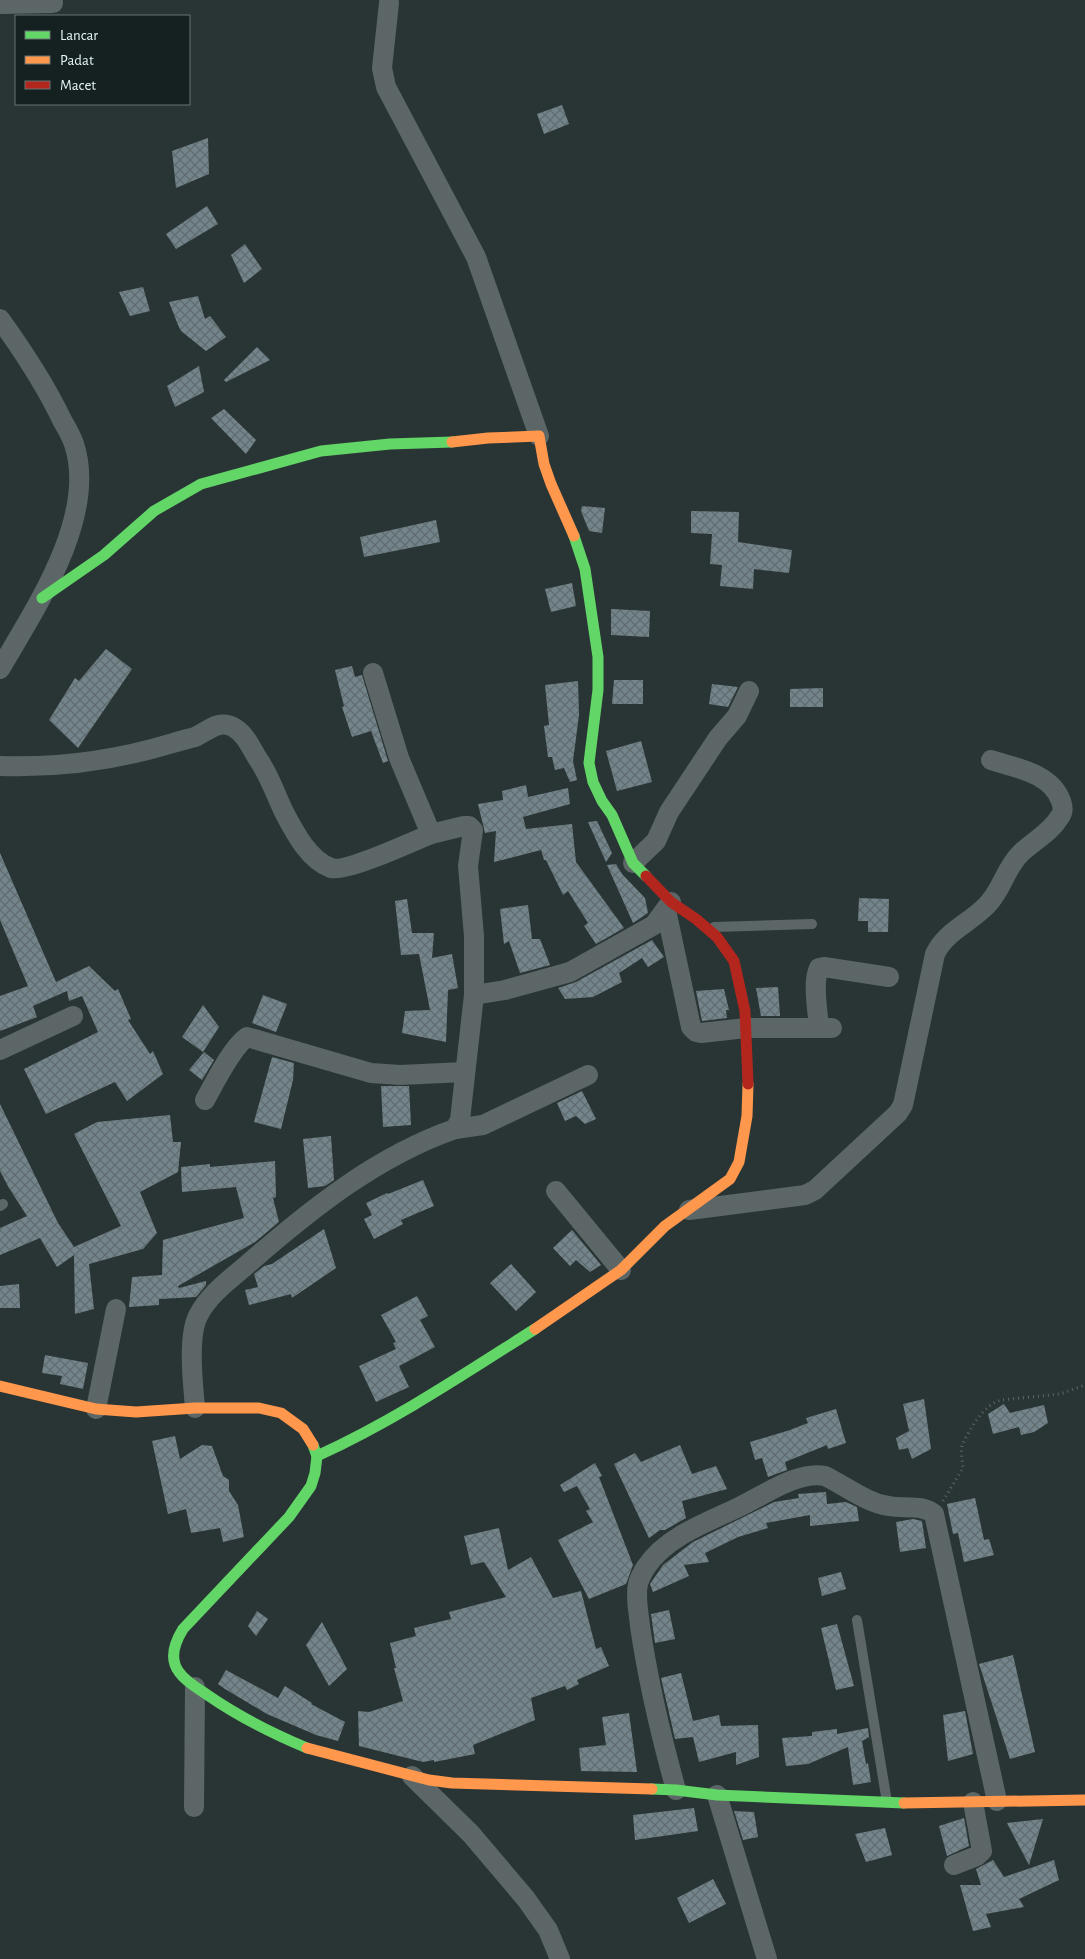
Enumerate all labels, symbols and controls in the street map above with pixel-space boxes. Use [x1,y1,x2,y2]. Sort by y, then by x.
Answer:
legend [15,15,190,105]
text: Lancar [60,28,98,43]
text: Padat [60,53,94,68]
text: Macet [60,78,96,93]

